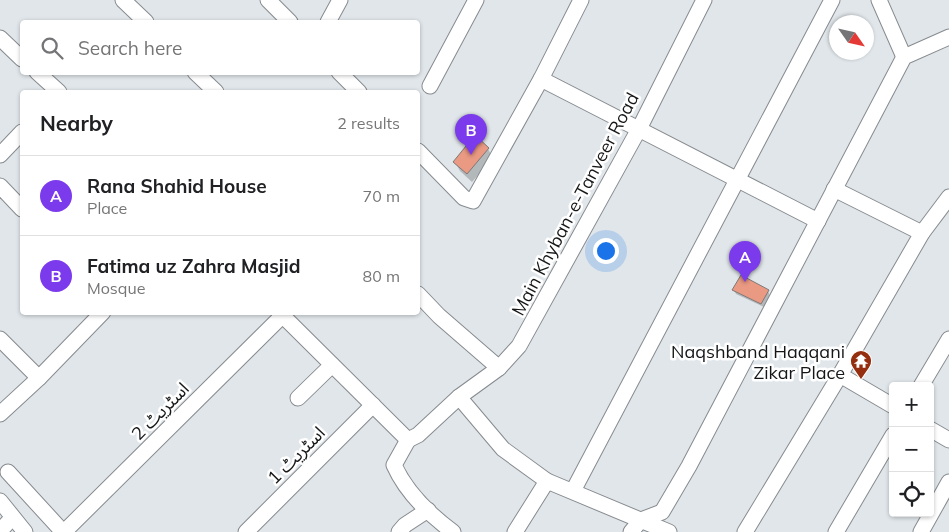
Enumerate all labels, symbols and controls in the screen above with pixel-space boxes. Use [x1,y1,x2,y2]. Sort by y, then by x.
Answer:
north arrow [829,15,874,60]
search box [20,20,420,75]
icon: search [38,34,66,62]
text: Search here [78,36,182,60]
street label: Main Khyban-e-Tanveer Road [506,89,644,319]
text: Nearby [40,110,113,136]
text: 2 results [337,113,400,133]
pin: B [455,114,487,155]
text: Rana Shahid House [87,174,267,198]
text: A [50,186,62,206]
text: 70 m [363,186,400,206]
text: Place [87,198,127,218]
your location [593,238,619,264]
pin: A [729,241,761,282]
text: Fatima uz Zahra Masjid [87,254,301,278]
text: B [50,266,62,286]
text: 80 m [363,266,400,286]
text: Mosque [87,278,145,298]
place label: Naqshband Haqqani Zikar Place [671,340,845,384]
temple icon: Naqshband Haqqani Zikar Place [849,349,873,380]
street label: اسٹریٹ 2 [126,377,194,445]
map controls [889,382,934,517]
button: + [889,382,934,427]
street label: اسٹریٹ 1 [262,421,330,489]
button: − [889,427,934,472]
button: locate [889,472,934,517]

